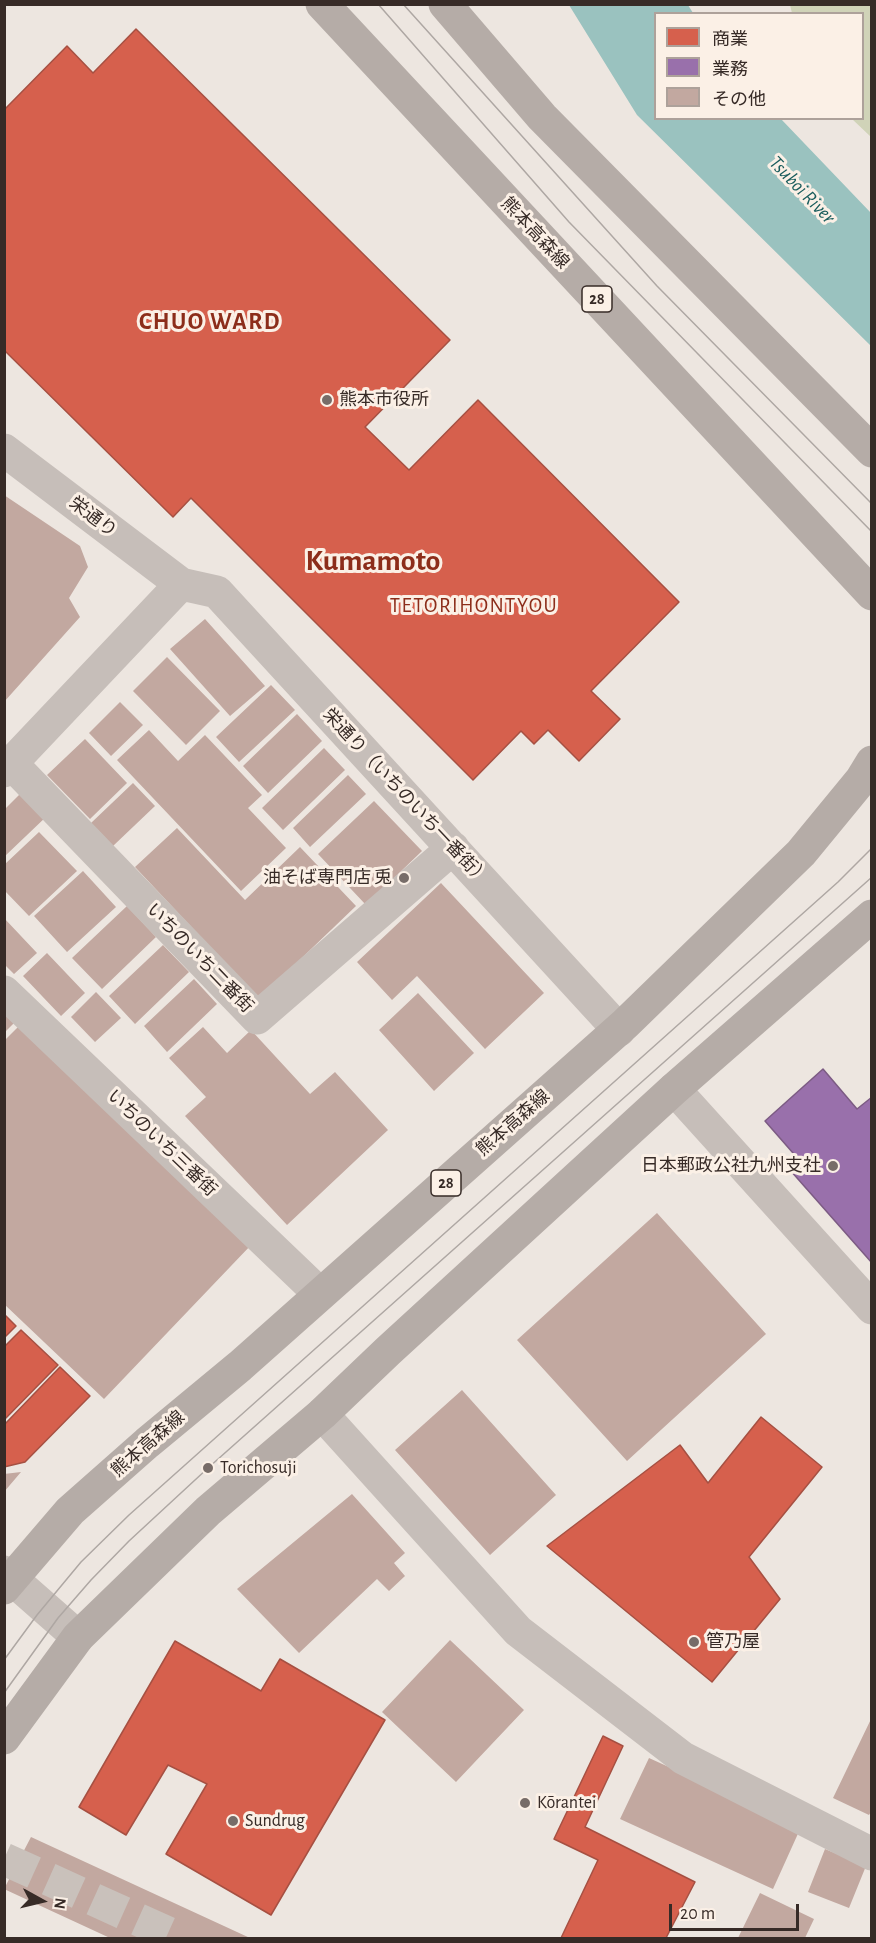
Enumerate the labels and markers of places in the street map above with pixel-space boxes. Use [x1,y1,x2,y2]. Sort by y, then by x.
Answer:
place label: 熊本市役所 [339,389,429,411]
marker: 熊本市役所 [320,393,334,407]
place label: 油そば専門店 兎 [263,867,392,889]
marker: 油そば専門店 兎 [397,871,411,885]
place label: 日本郵政公社九州支社 [641,1155,821,1177]
marker: 日本郵政公社九州支社 [826,1159,840,1173]
place label: Torichosuji [220,1457,297,1479]
marker: Torichosuji [201,1461,215,1475]
place label: 管乃屋 [706,1631,760,1653]
marker: 管乃屋 [687,1635,701,1649]
place label: Kōrantei [537,1792,596,1814]
marker: Kōrantei [518,1796,532,1810]
place label: Sundrug [245,1810,305,1832]
marker: Sundrug [226,1814,240,1828]

